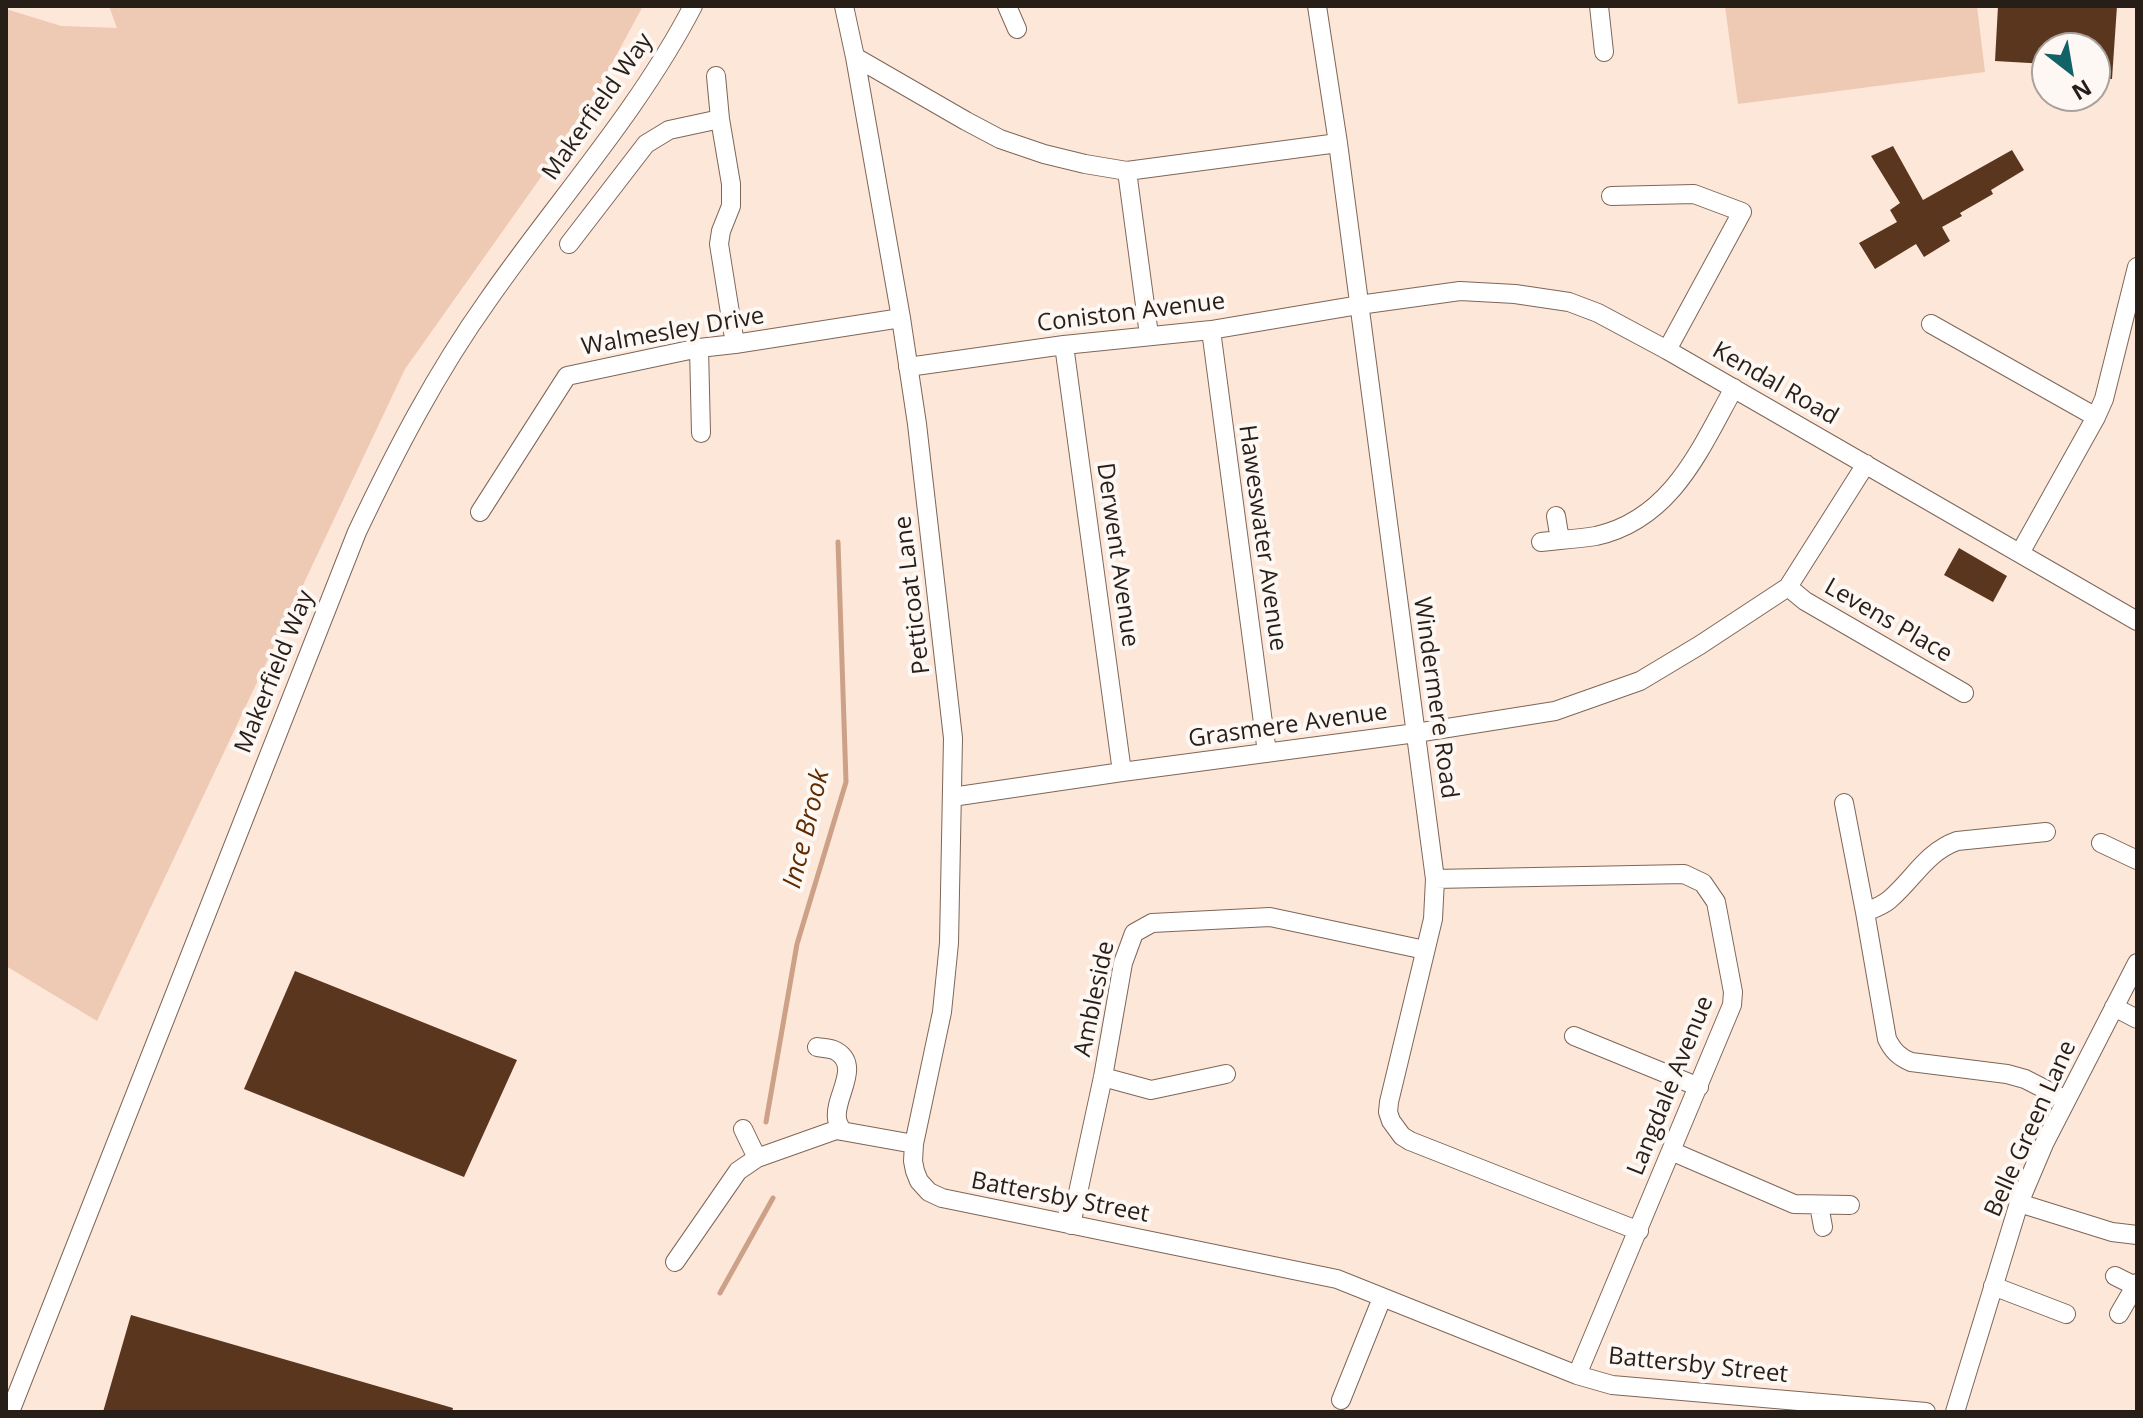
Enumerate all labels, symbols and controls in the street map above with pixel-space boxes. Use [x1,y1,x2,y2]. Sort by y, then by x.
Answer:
street label: Makerfield Way [537,28,659,186]
north arrow [2031,32,2111,112]
text: N [2067,73,2098,108]
street label: Coniston Avenue [1035,287,1227,339]
street label: Walmesley Drive [579,302,767,362]
street label: Kendal Road [1707,336,1843,432]
street label: Haweswater Avenue [1232,423,1292,653]
street label: Derwent Avenue [1090,461,1144,649]
street label: Petticoat Lane [889,514,937,676]
street label: Levens Place [1819,573,1957,669]
street label: Makerfield Way [229,586,321,758]
street label: Windermere Road [1407,595,1463,801]
street label: Grasmere Avenue [1187,698,1389,754]
water label: Ince Brook [777,766,837,892]
street label: Ambleside [1069,939,1121,1059]
street label: Langdale Avenue [1622,992,1720,1180]
street label: Belle Green Lane [1979,1036,2083,1222]
street label: Battersby Street [969,1167,1151,1229]
street label: Battersby Street [1607,1342,1789,1390]

